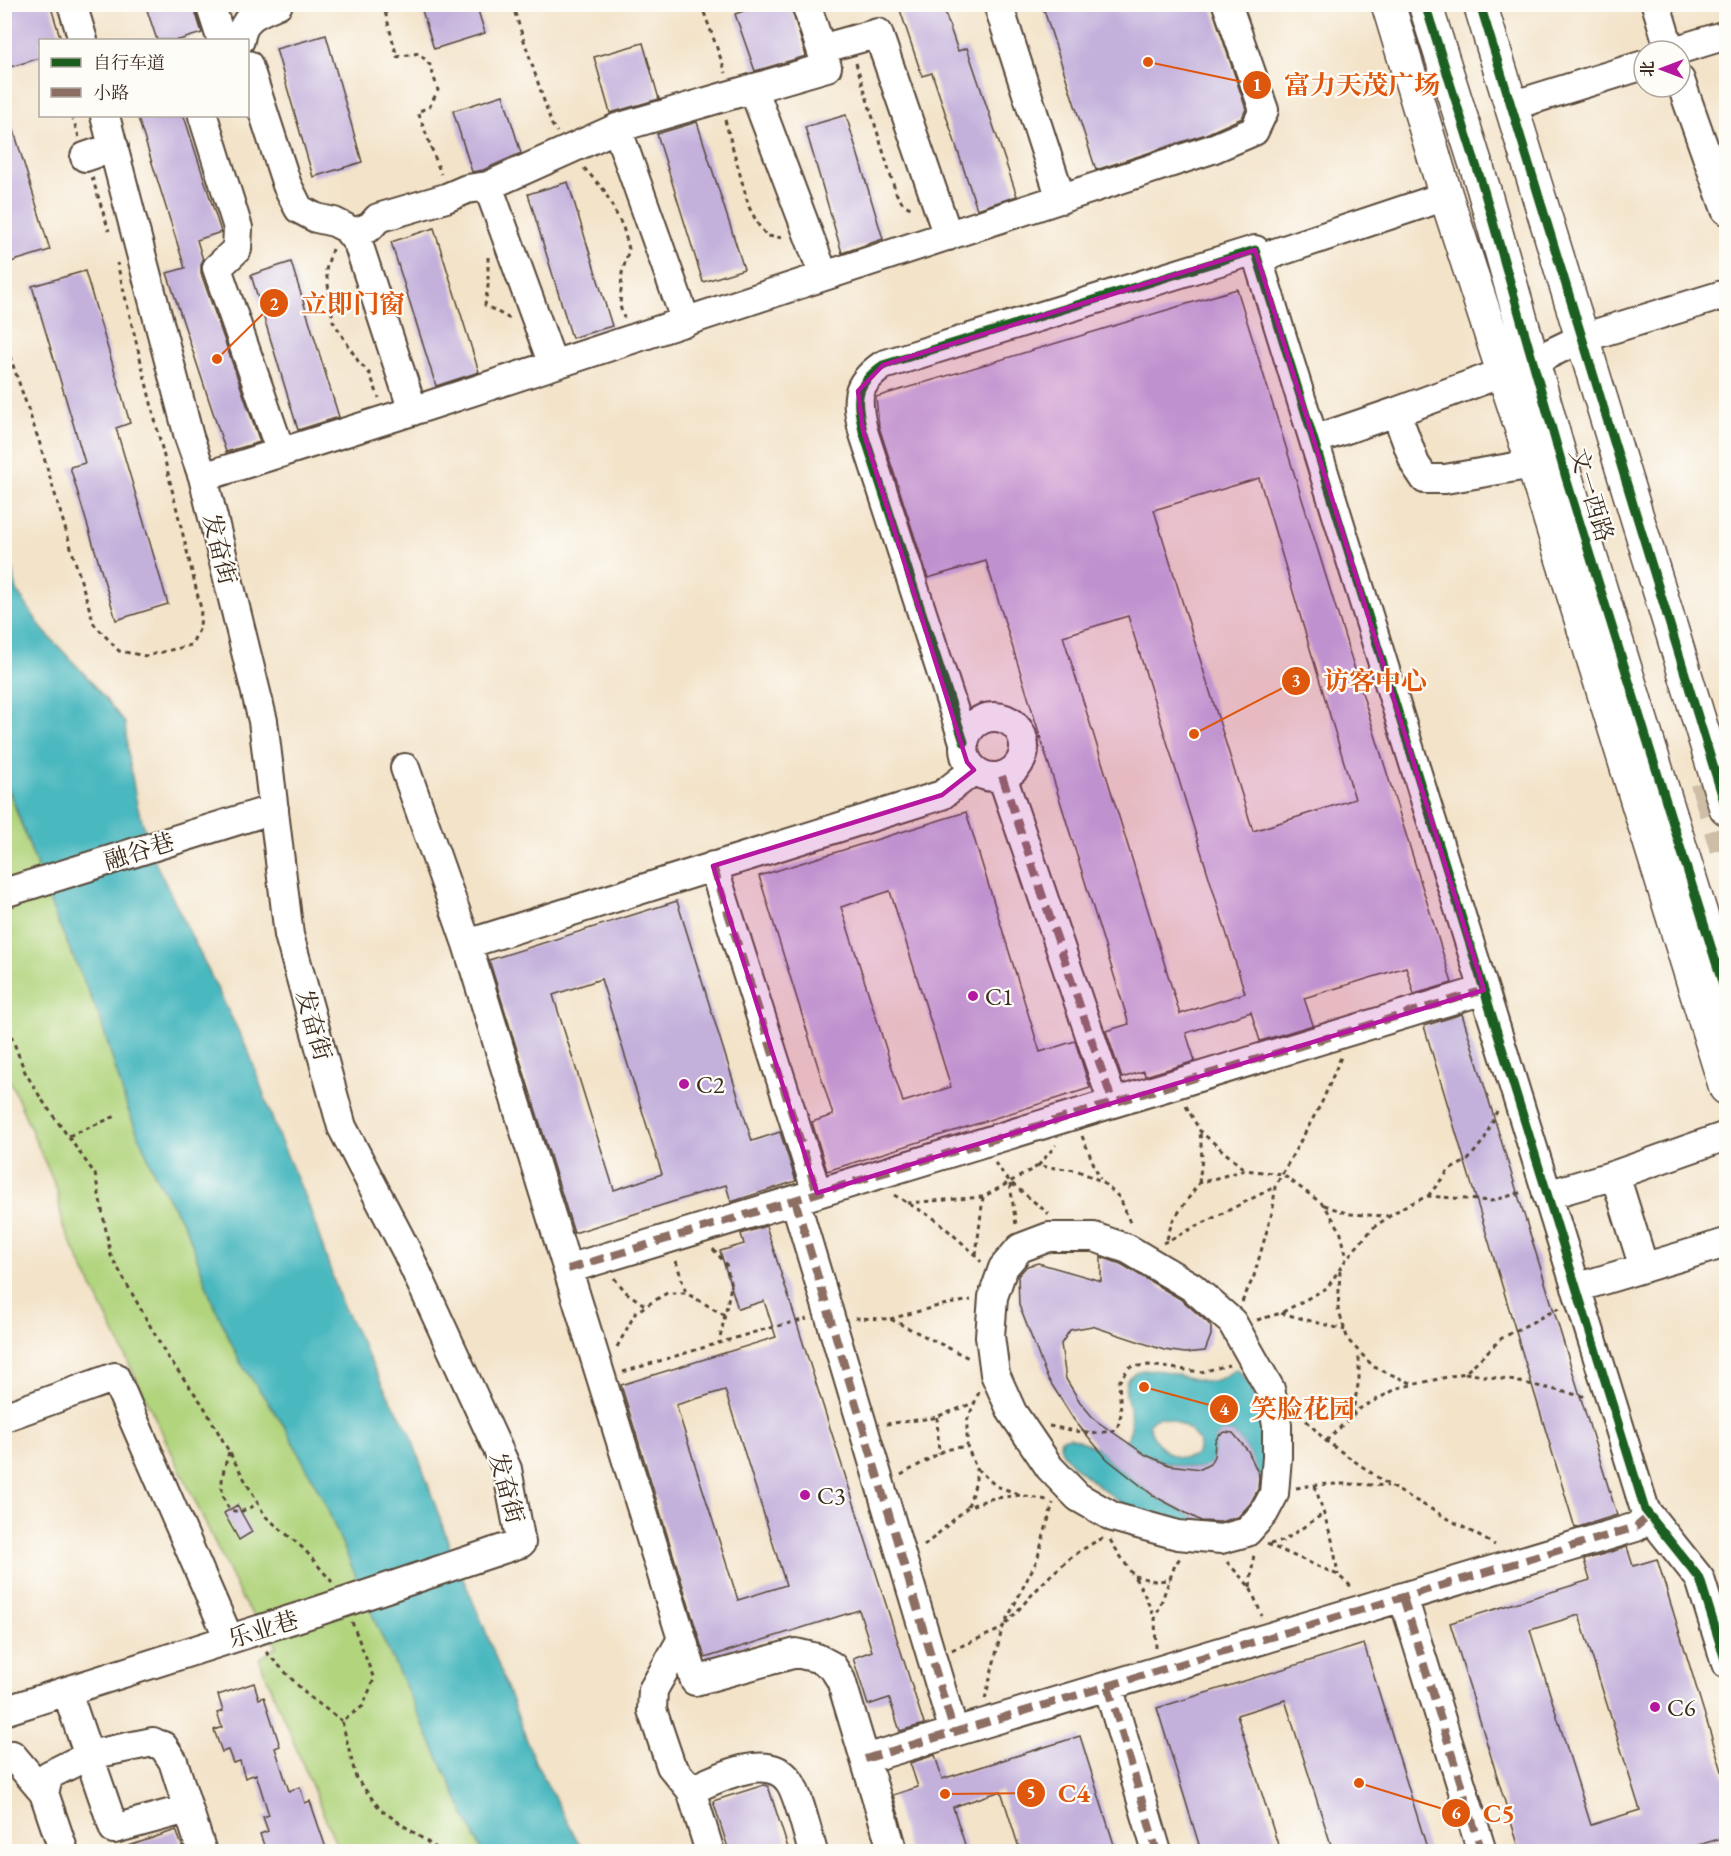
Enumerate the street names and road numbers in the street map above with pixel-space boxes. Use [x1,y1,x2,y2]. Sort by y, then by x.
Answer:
street label: 文一西路 [1563,445,1621,545]
street label: 发奋街 [196,510,244,588]
street label: 融谷巷 [100,826,178,876]
street label: 发奋街 [289,986,339,1064]
street label: 发奋街 [483,1449,531,1527]
street label: 乐业巷 [224,1604,302,1654]

